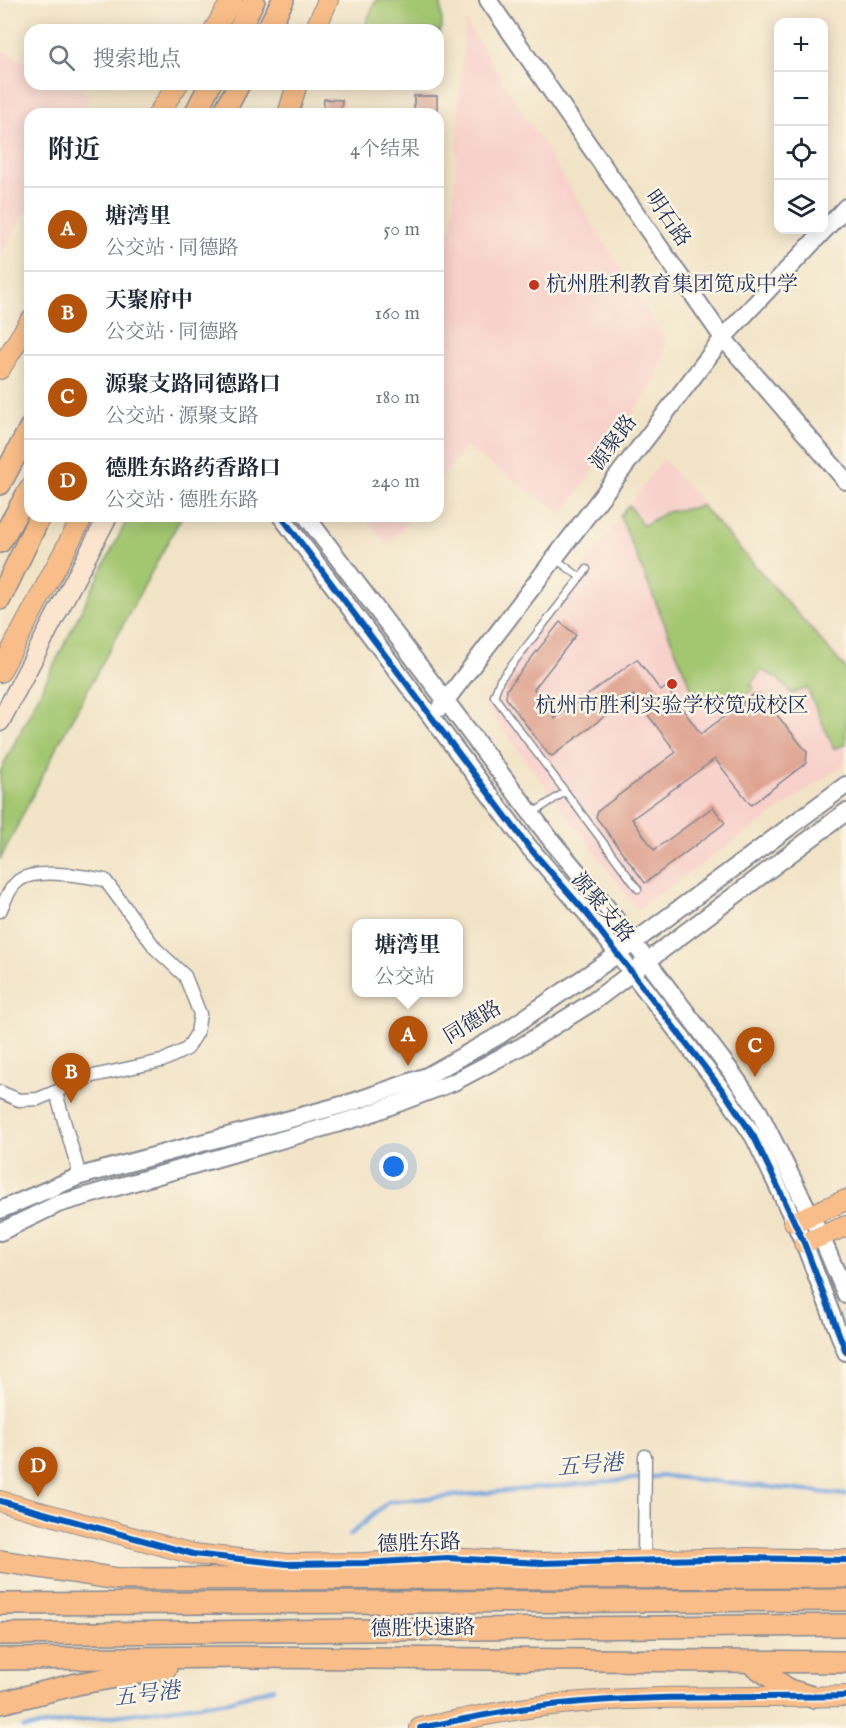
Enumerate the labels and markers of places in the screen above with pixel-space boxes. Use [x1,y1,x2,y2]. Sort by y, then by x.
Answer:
place label: 杭州胜利教育集团笕成中学 [546,272,798,299]
marker: 杭州胜利教育集团笕成中学 [527,278,541,292]
marker: 杭州市胜利实验学校笕成校区 [665,677,679,691]
place label: 杭州市胜利实验学校笕成校区 [536,693,809,720]
pin: A [388,1016,428,1066]
pin: C [736,1028,774,1077]
pin: B [52,1054,90,1103]
pin: D [18,1448,57,1497]

